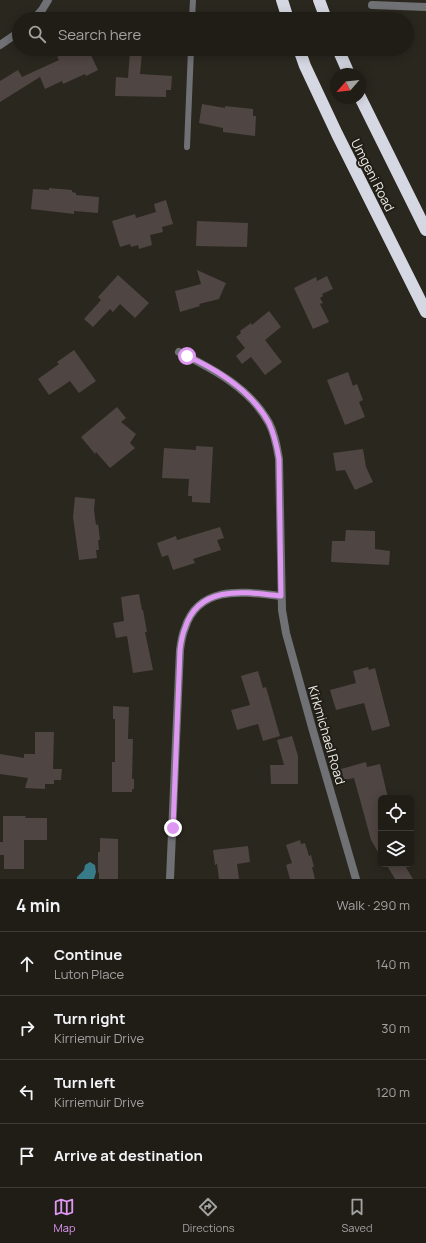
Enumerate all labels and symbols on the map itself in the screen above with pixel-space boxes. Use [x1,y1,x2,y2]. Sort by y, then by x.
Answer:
north arrow [330,68,366,104]
street label: Umgeni Road [347,136,399,214]
route start [178,347,196,365]
street label: Kirkmichael Road [304,683,350,787]
route end [164,819,182,837]

